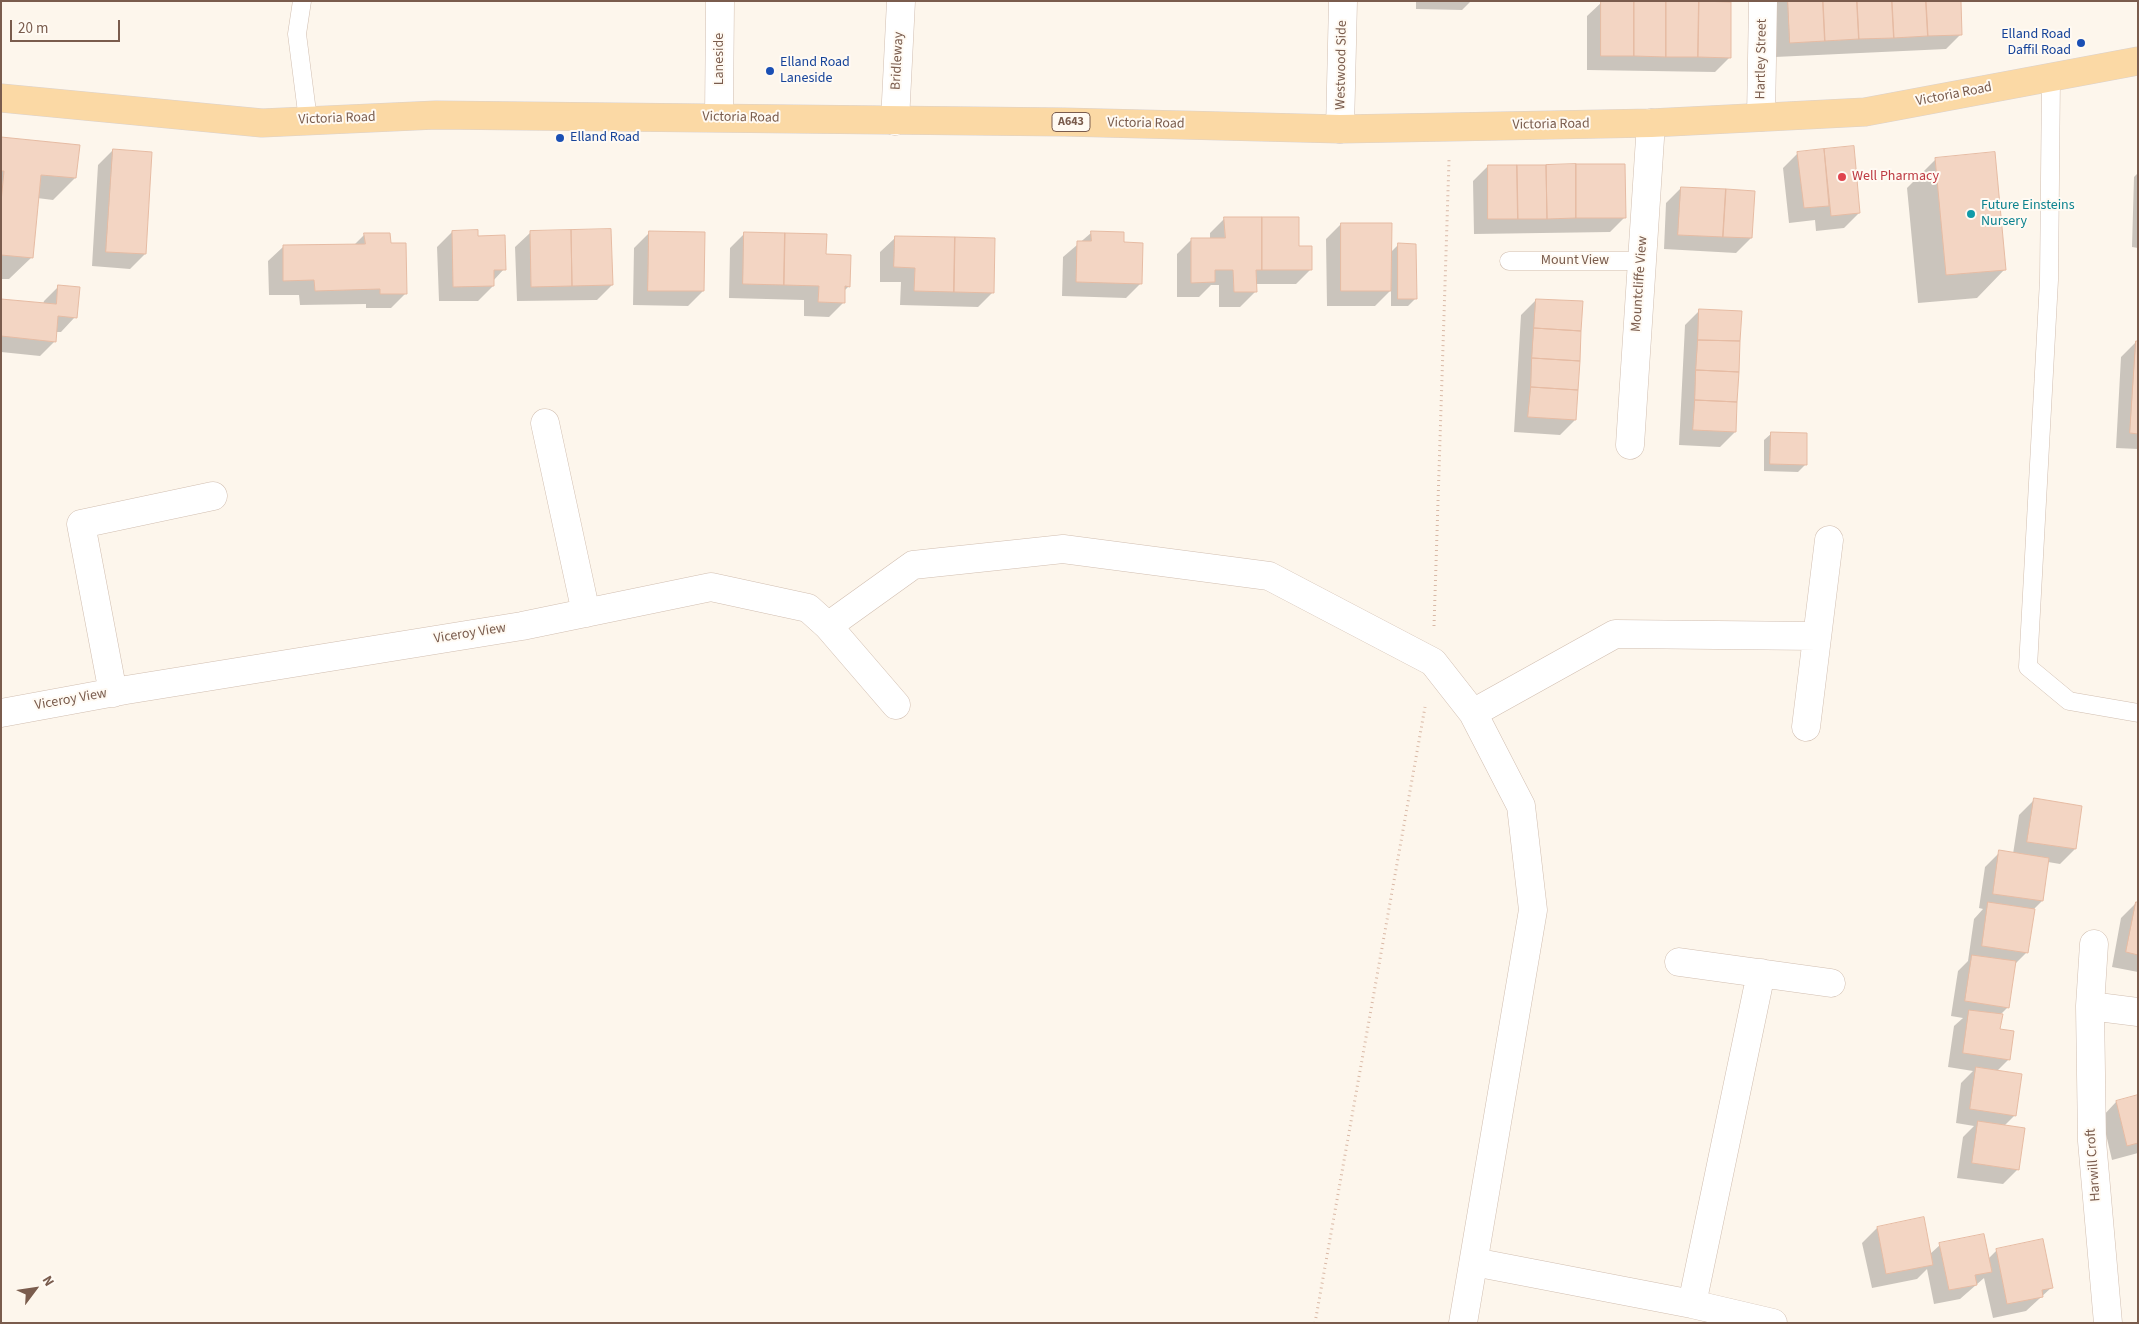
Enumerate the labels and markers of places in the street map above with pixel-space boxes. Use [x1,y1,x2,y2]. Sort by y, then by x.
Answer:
place label: Elland Road Daffil Road [2001,27,2071,59]
marker: Elland Road Daffil Road [2075,37,2087,49]
place label: Elland Road Laneside [780,55,850,88]
marker: Elland Road Laneside [764,65,776,77]
place label: Elland Road [570,130,640,146]
marker: Elland Road [554,132,566,144]
place label: Well Pharmacy [1852,169,1939,185]
marker: Well Pharmacy [1836,171,1848,183]
place label: Future Einsteins Nursery [1981,198,2075,230]
marker: Future Einsteins Nursery [1965,208,1977,220]

